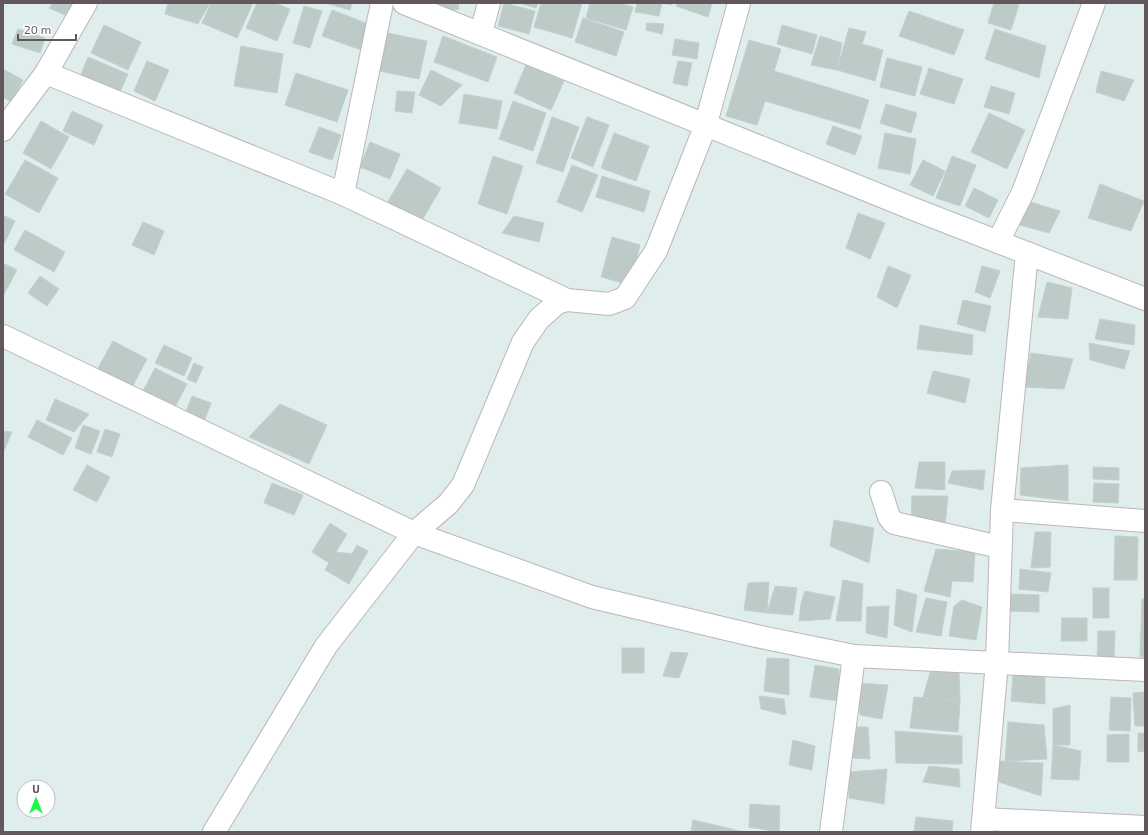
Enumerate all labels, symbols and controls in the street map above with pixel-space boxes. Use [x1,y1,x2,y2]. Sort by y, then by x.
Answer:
scale bar [18,16,76,42]
text: 20 m [24,22,51,36]
north arrow [16,779,56,819]
text: U [32,782,40,795]

